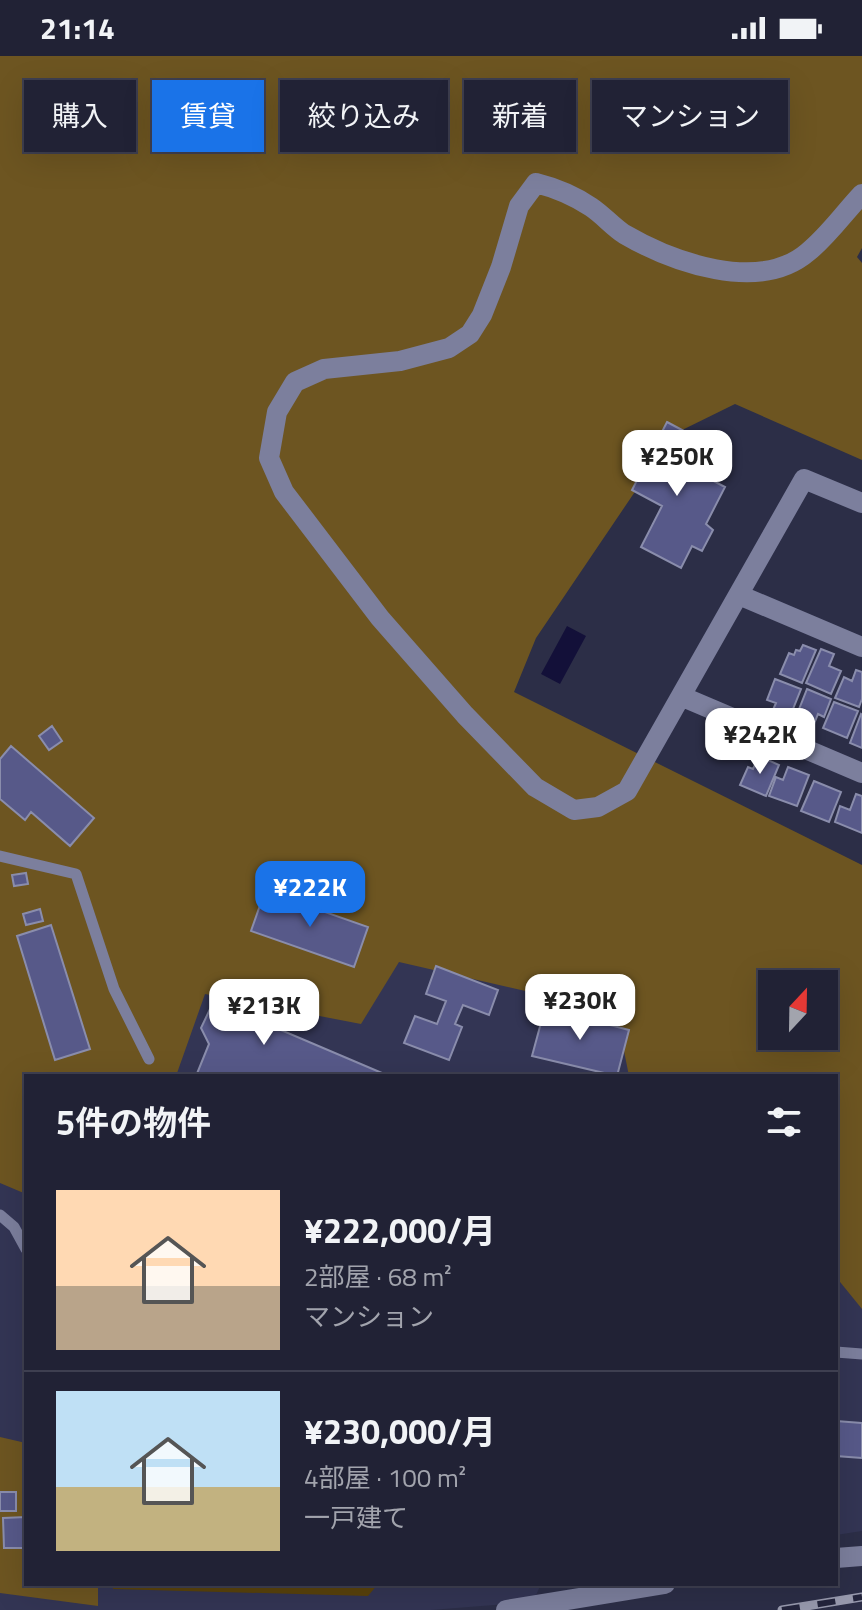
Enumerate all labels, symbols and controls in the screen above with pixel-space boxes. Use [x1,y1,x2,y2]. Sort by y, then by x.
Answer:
text: 21:14 [40,5,115,51]
chip: 購入 [24,80,136,152]
chip: 賃貸 [152,80,264,152]
chip: 絞り込み [280,80,448,152]
chip: 新着 [464,80,576,152]
chip: マンション [592,80,788,152]
pin: ¥250K [621,430,733,498]
text: ¥250K [640,436,714,475]
pin: ¥242K [704,708,816,776]
text: ¥242K [723,714,797,753]
pin: ¥222K [254,861,366,929]
text: ¥222K [273,867,347,906]
north arrow [758,970,838,1050]
map controls [758,970,838,1050]
pin: ¥230K [524,974,636,1042]
pin: ¥213K [208,979,320,1047]
text: ¥230K [543,980,617,1019]
text: ¥213K [227,985,301,1024]
text: 5件の物件 [56,1096,211,1148]
icon: filters [762,1100,806,1144]
text: ¥222,000/月 [304,1204,496,1256]
icon: home [120,1222,216,1318]
text: 2部屋 · 68 m² [304,1257,452,1296]
text: マンション [304,1297,434,1336]
text: ¥230,000/月 [304,1405,496,1457]
icon: home [120,1423,216,1519]
text: 4部屋 · 100 m² [304,1458,466,1497]
text: 一戸建て [304,1498,408,1537]

